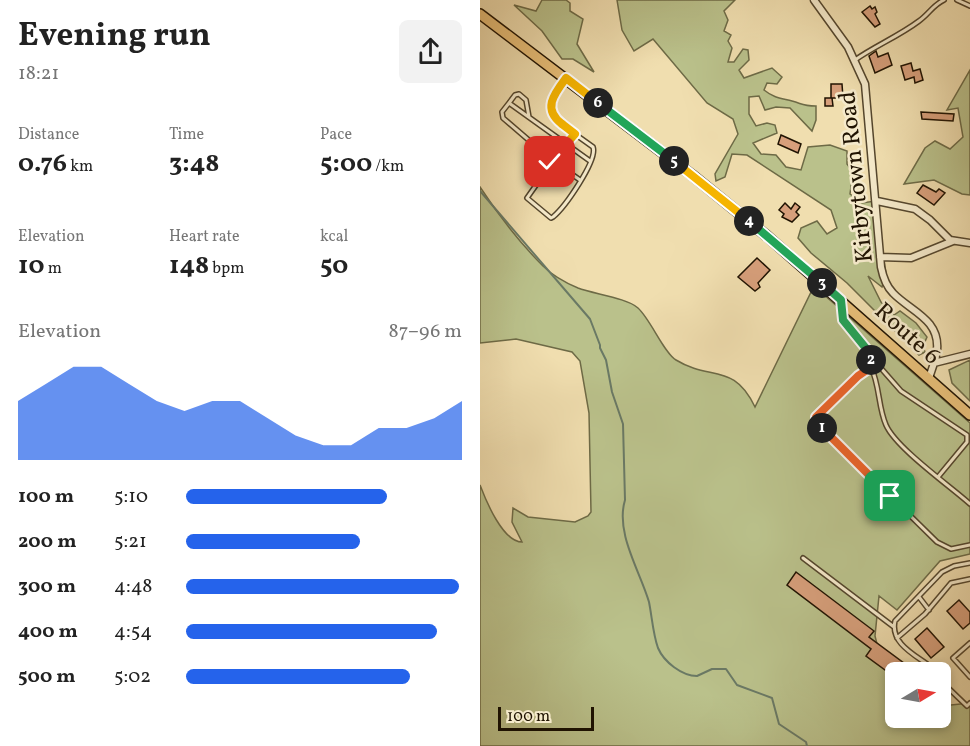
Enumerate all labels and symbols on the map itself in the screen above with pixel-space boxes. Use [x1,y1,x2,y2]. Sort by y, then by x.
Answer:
pin: 6 [583,88,613,118]
street label: Kirbytown Road [831,89,883,264]
pin [524,136,575,187]
pin: 5 [659,146,689,176]
pin: 4 [734,206,764,236]
pin: 3 [807,268,837,298]
street label: Route 6 [866,296,947,373]
pin: 2 [856,345,886,375]
pin: 1 [807,413,837,443]
pin [864,470,915,521]
north arrow [885,662,951,728]
scale bar [498,704,594,732]

